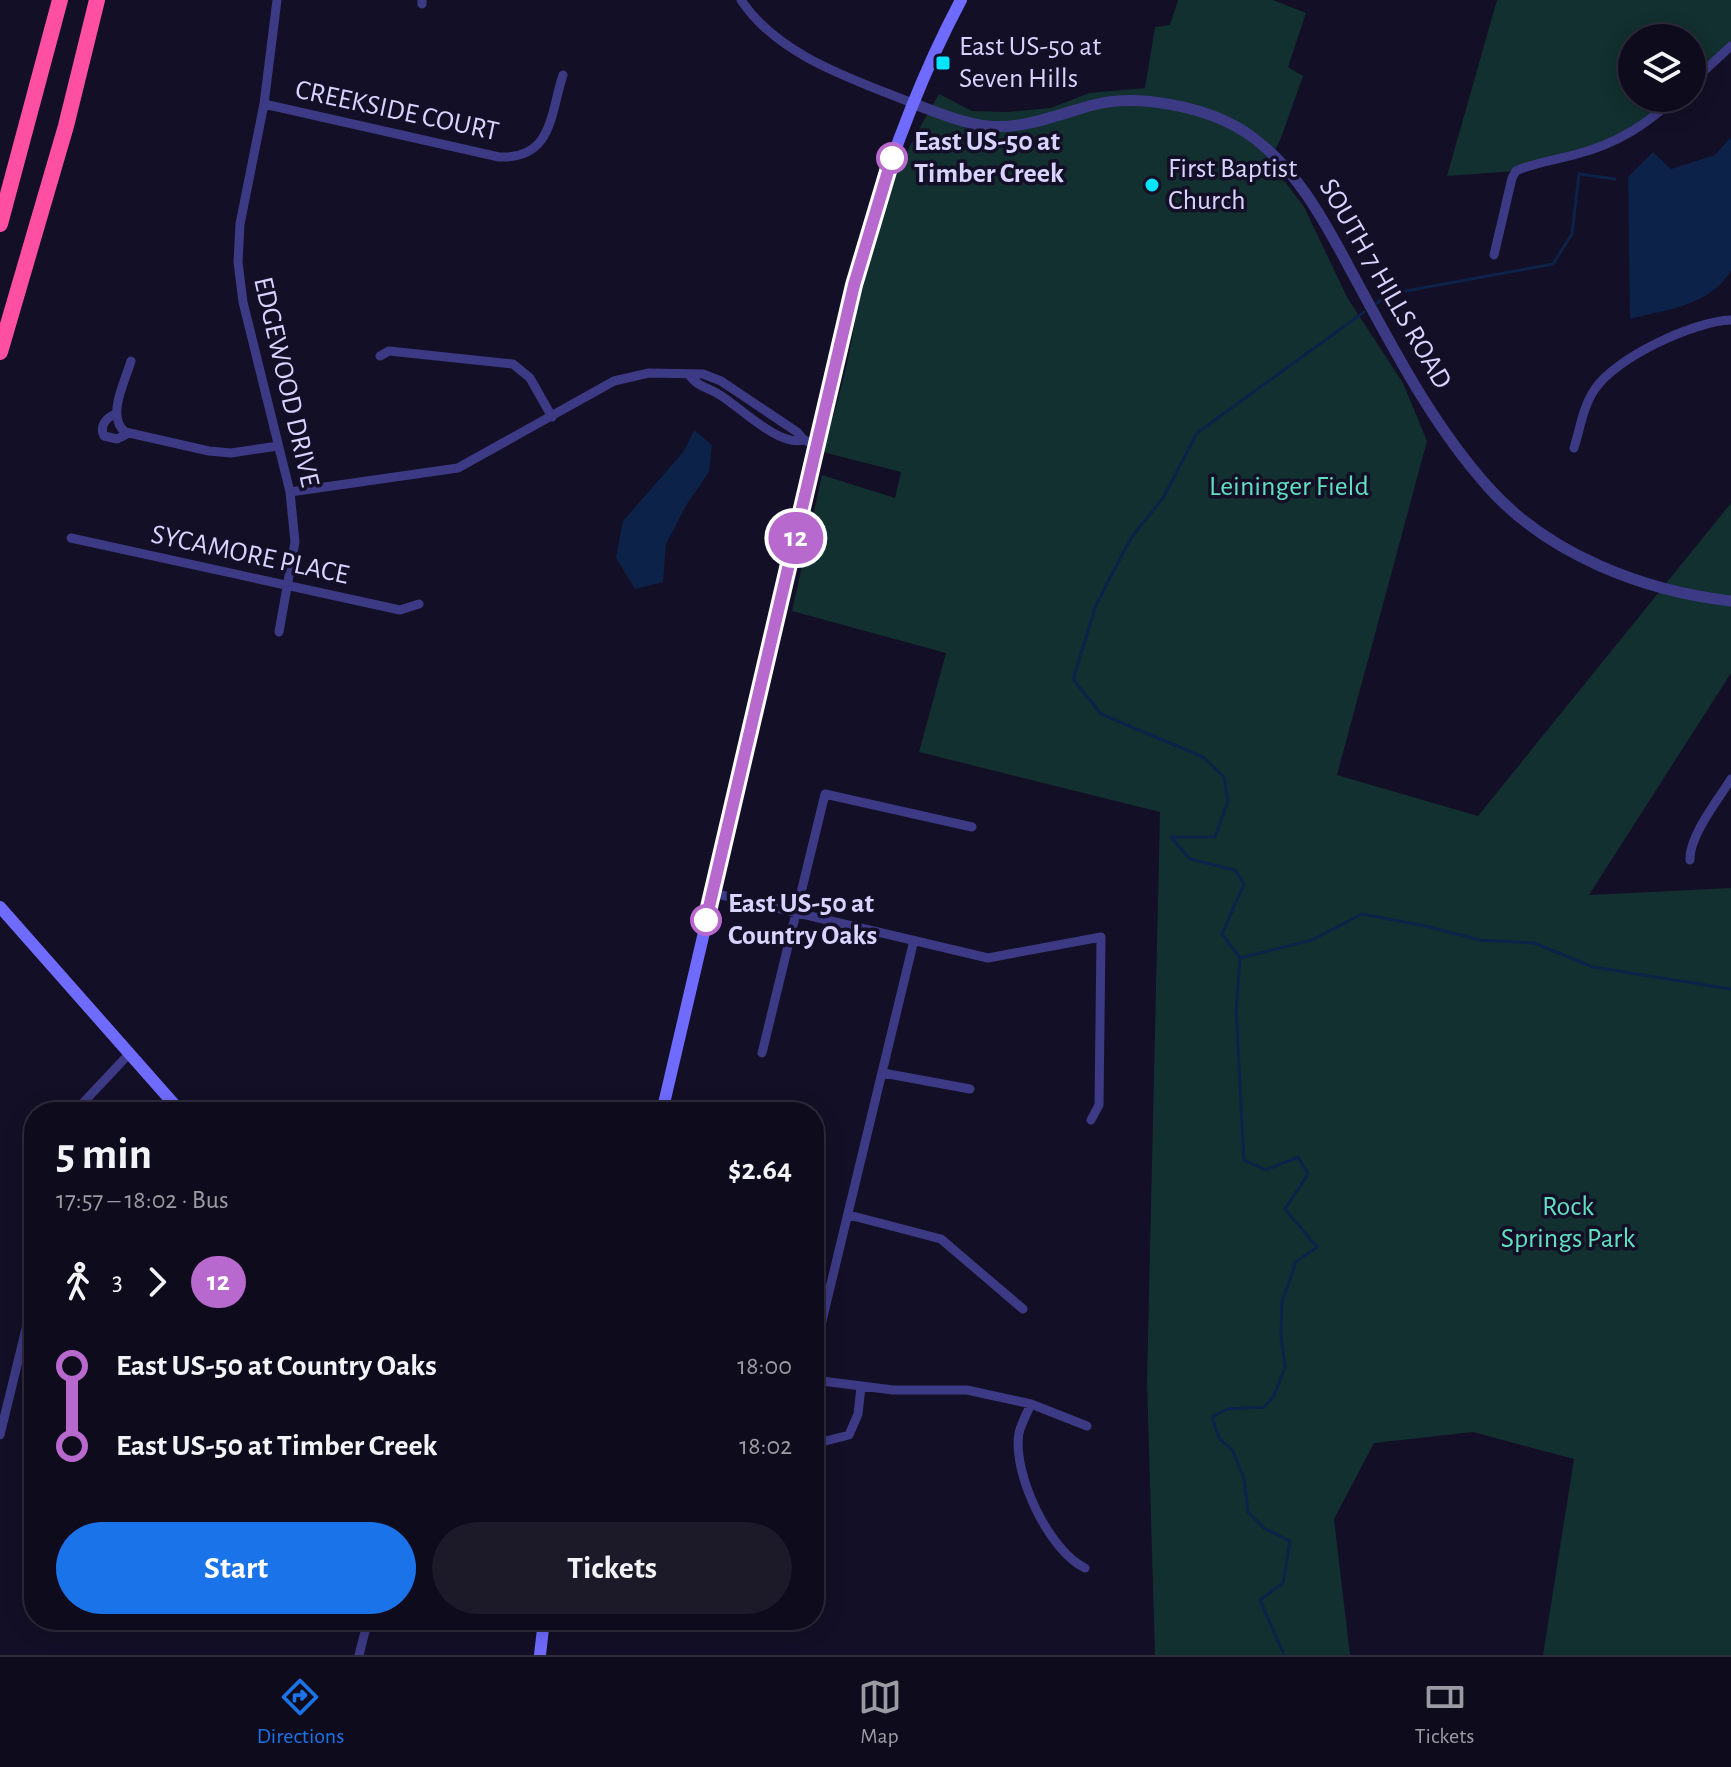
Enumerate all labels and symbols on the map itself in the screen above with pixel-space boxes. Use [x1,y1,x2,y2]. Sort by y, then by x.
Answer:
place label: East US-50 at Seven Hills [959,33,1101,93]
marker: East US-50 at Seven Hills [934,54,952,72]
street label: CREEKSIDE COURT [293,76,502,146]
place label: East US-50 at Timber Creek [914,128,1064,188]
marker: East US-50 at Timber Creek [877,143,907,173]
place label: First Baptist Church [1168,155,1297,215]
street label: SOUTH 7 HILLS ROAD [1314,174,1456,394]
marker: First Baptist Church [1143,176,1161,194]
street label: EDGEWOOD DRIVE [248,274,324,490]
park label: Leininger Field [1209,473,1369,501]
line badge: 12 [760,512,832,564]
street label: SYCAMORE PLACE [149,520,351,590]
place label: East US-50 at Country Oaks [728,890,877,950]
marker: East US-50 at Country Oaks [691,905,721,935]
park label: Rock Springs Park [1501,1193,1635,1253]

